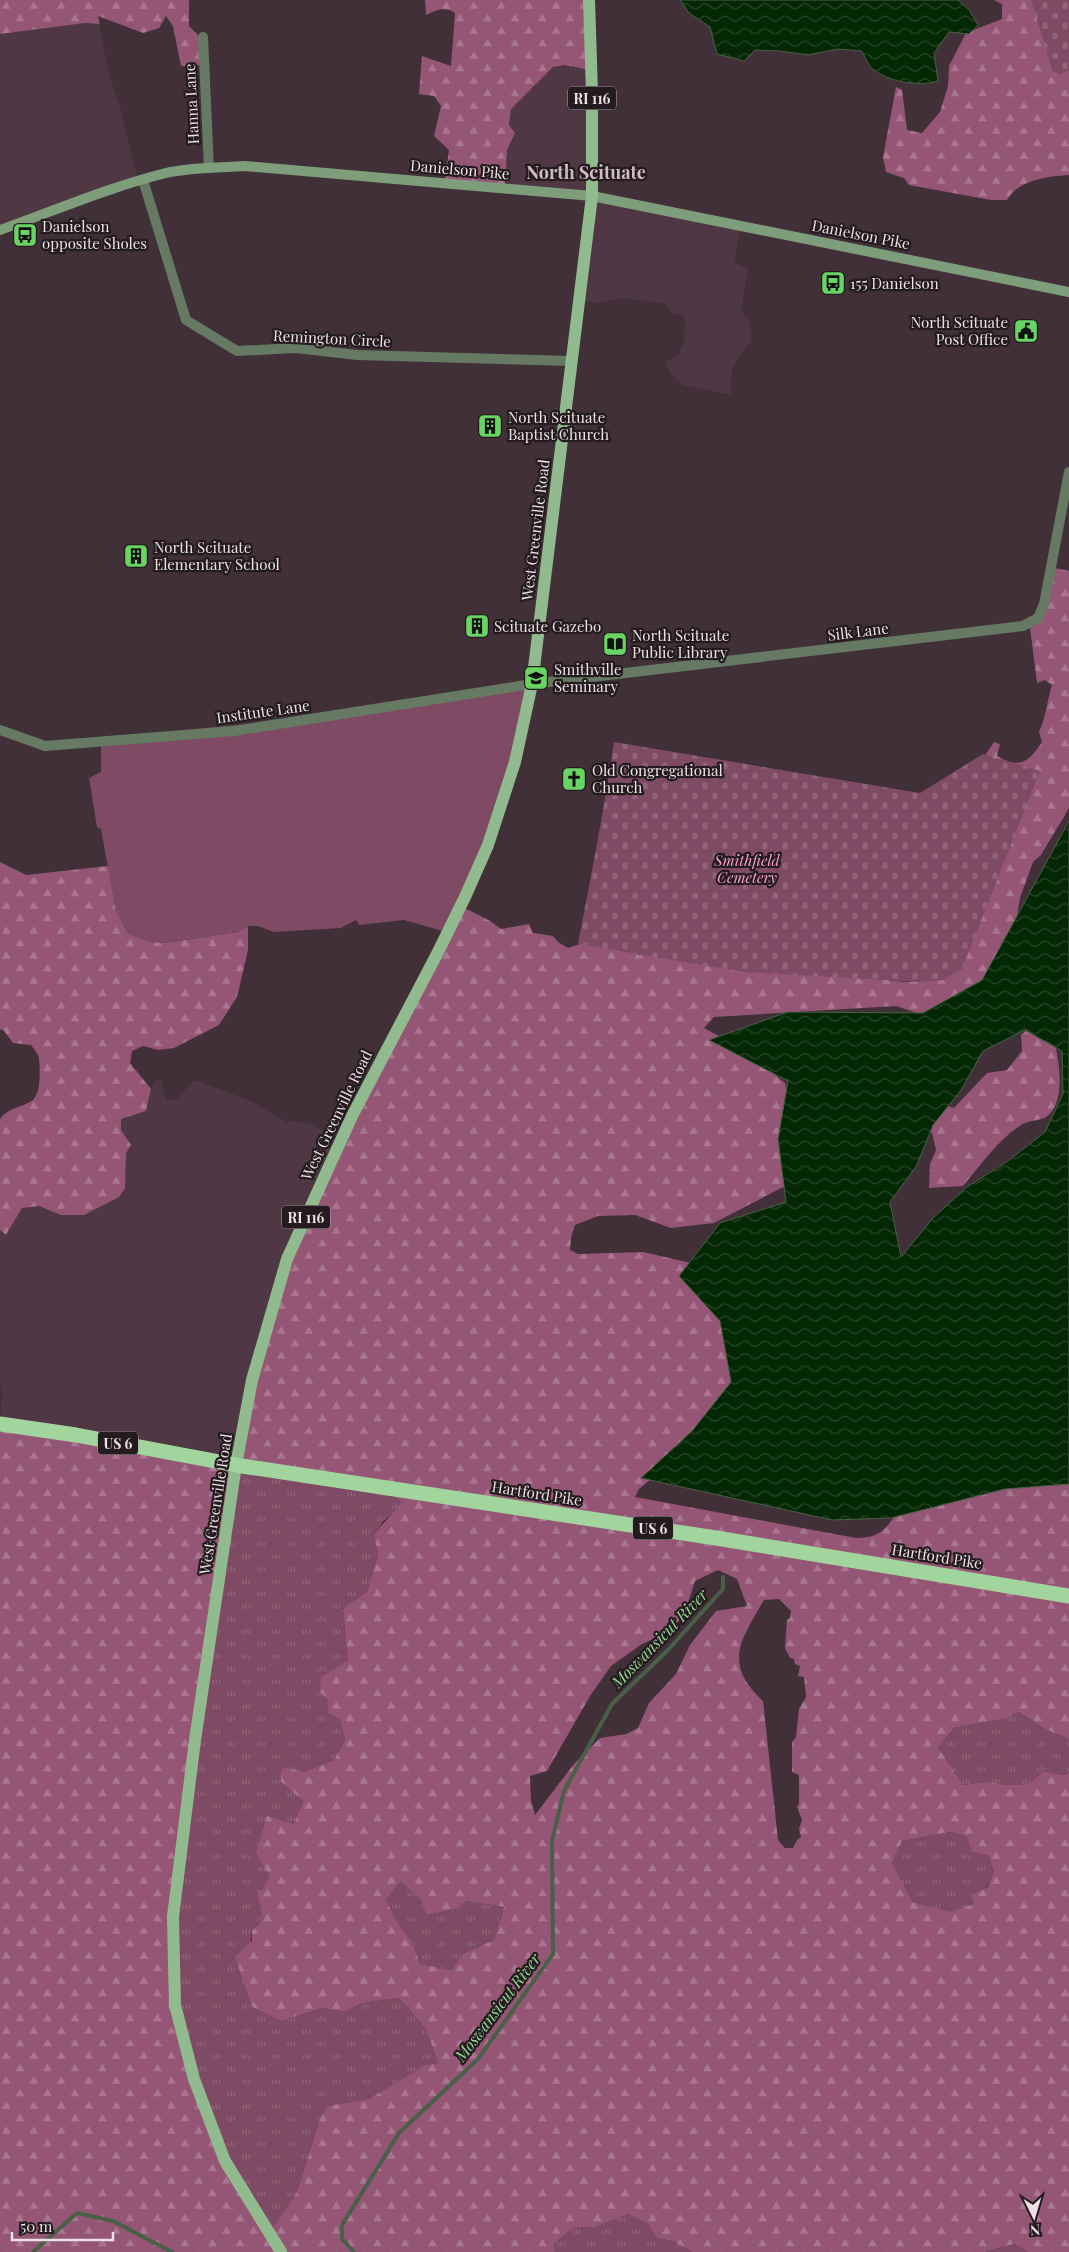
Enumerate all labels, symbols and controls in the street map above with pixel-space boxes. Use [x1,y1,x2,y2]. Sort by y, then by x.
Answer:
street label: Hanna Lane [179,63,203,145]
road number: RI 116 [568,86,616,110]
street label: Danielson Pike [409,155,511,183]
district label: North Scituate [526,160,646,184]
street label: Danielson Pike [810,215,912,253]
place label: Danielson opposite Sholes [42,216,147,253]
bus stop icon: Danielson opposite Sholes [12,222,38,248]
bus stop icon: 155 Danielson [820,270,846,296]
place label: 155 Danielson [850,273,939,293]
place label: North Scituate Post Office [911,312,1008,349]
public building icon: North Scituate Post Office [1013,318,1039,344]
street label: Remington Circle [273,325,391,351]
place label: North Scituate Baptist Church [508,407,609,444]
building icon: North Scituate Baptist Church [477,413,503,439]
street label: West Greenville Road [516,458,554,603]
place label: North Scituate Elementary School [154,537,280,574]
building icon: North Scituate Elementary School [123,543,149,569]
building icon: Scituate Gazebo [464,613,490,639]
place label: Scituate Gazebo [494,616,601,636]
street label: Silk Lane [826,617,890,645]
place label: North Scituate Public Library [632,625,729,662]
library icon: North Scituate Public Library [602,631,628,657]
place label: Smithville Seminary [554,659,622,696]
school or university icon: Smithville Seminary [523,665,549,691]
street label: Institute Lane [215,695,311,727]
place label: Old Congregational Church [592,760,723,797]
church icon: Old Congregational Church [561,766,587,792]
park label: Smithfield Cemetery [713,850,781,887]
street label: West Greenville Road [295,1046,376,1184]
road number: RI 116 [282,1206,330,1228]
road number: US 6 [98,1432,138,1455]
street label: West Greenville Road [194,1432,236,1577]
street label: Hartford Pike [490,1476,584,1510]
road number: US 6 [633,1516,673,1540]
street label: Hartford Pike [890,1539,984,1573]
water label: Moswansicut River [606,1583,713,1693]
water label: Moswansicut River [449,1948,545,2066]
north arrow [1009,2192,1059,2242]
scale bar [12,2210,114,2242]
text: 50 m [20,2216,53,2236]
text: N [1029,2221,1041,2240]

